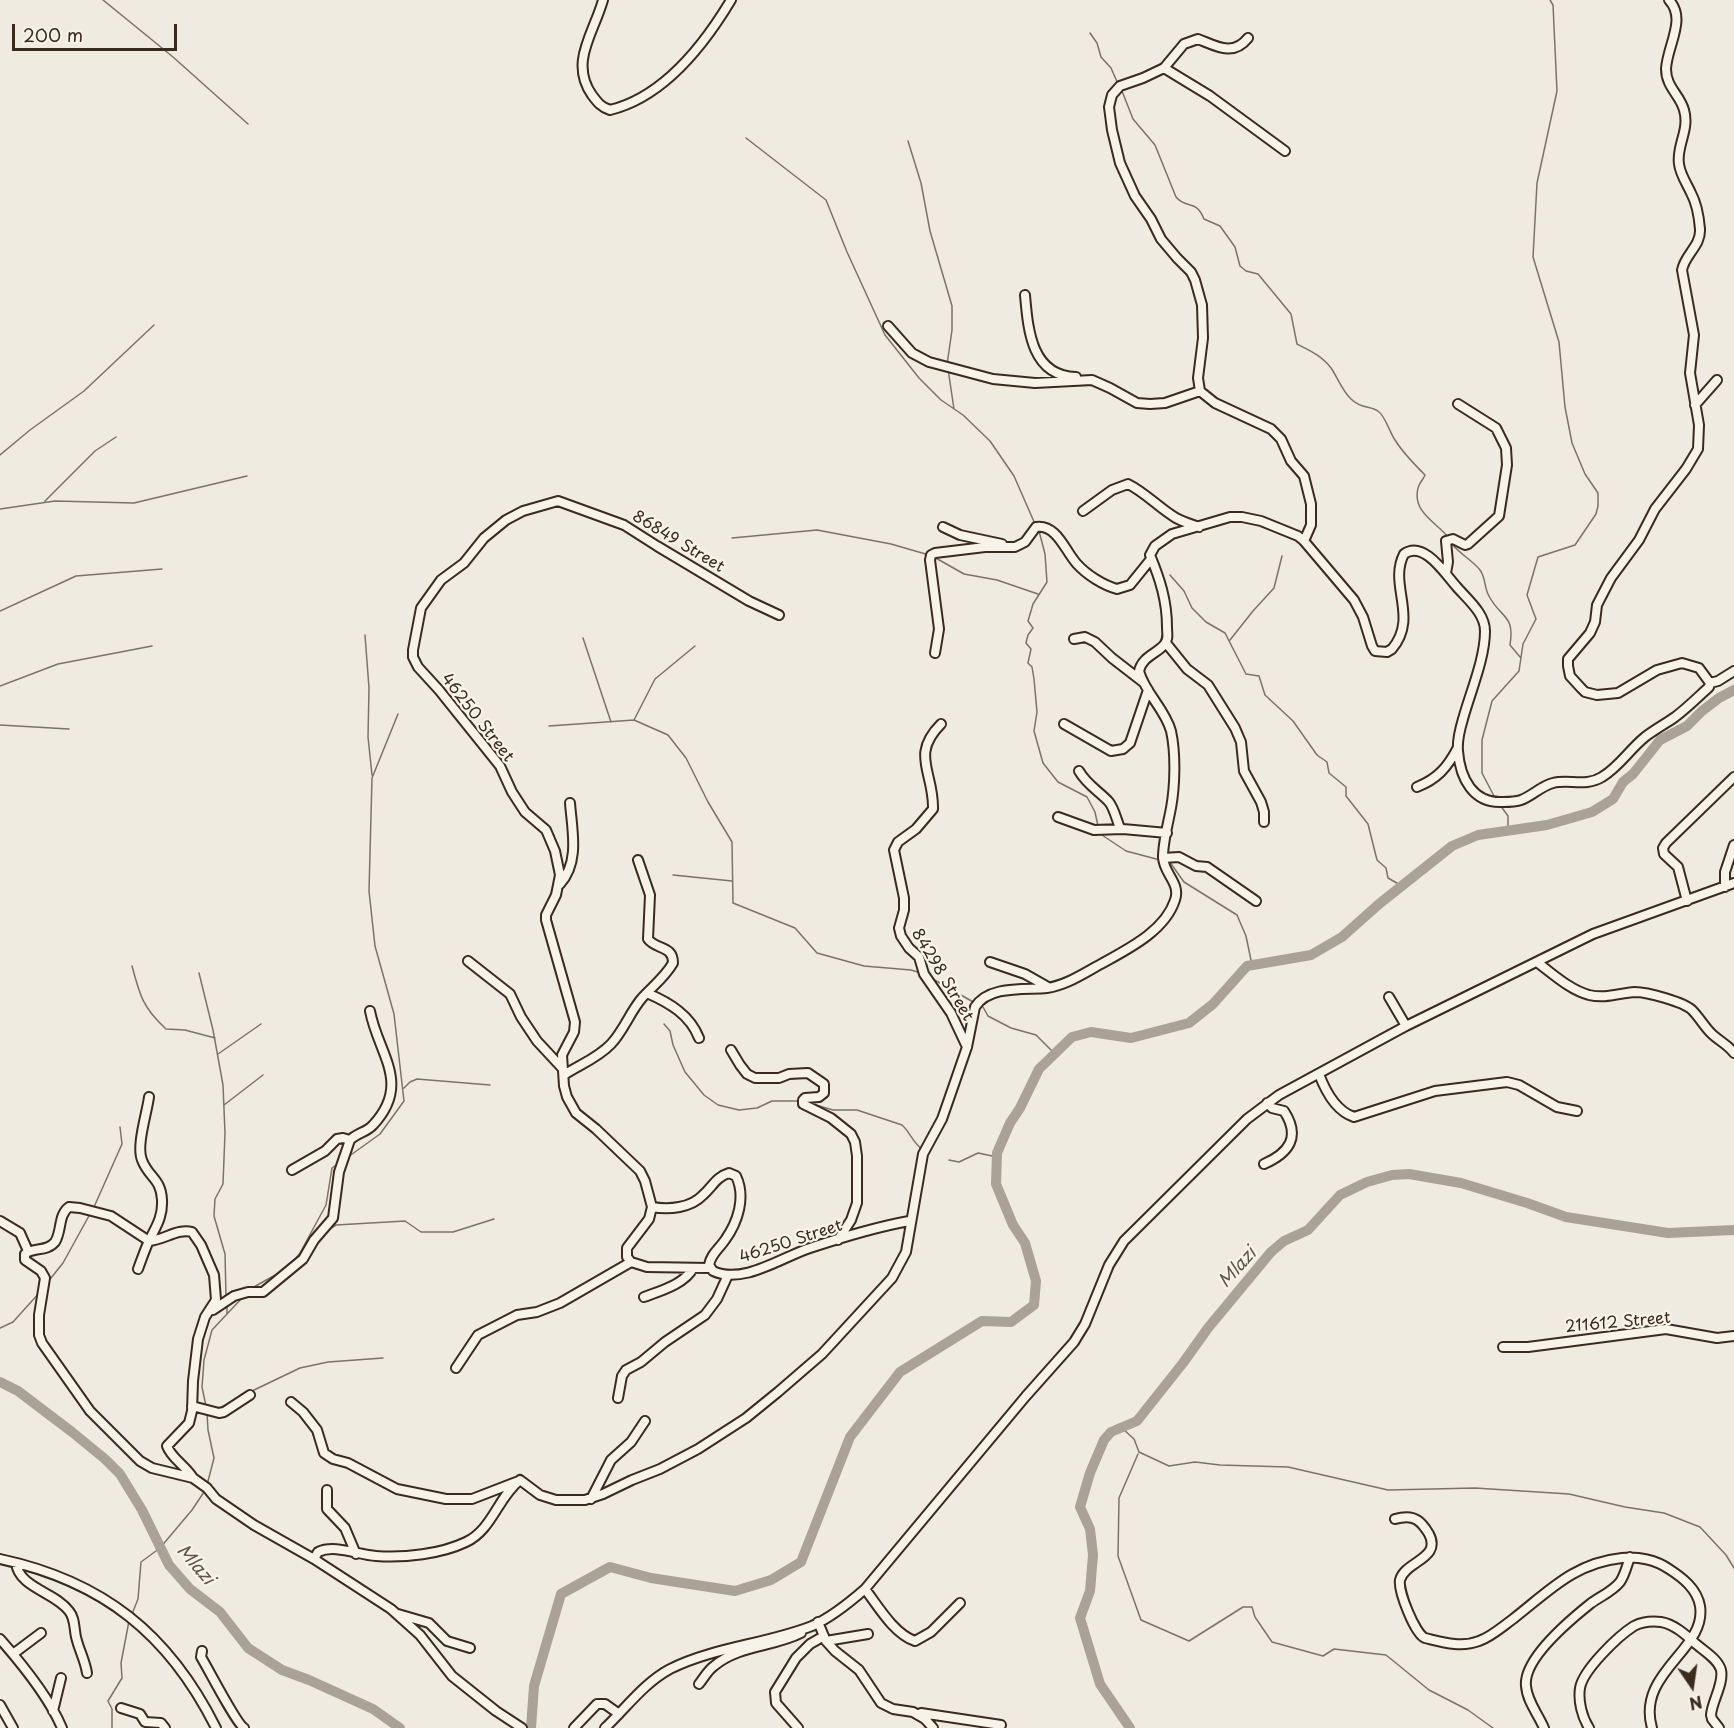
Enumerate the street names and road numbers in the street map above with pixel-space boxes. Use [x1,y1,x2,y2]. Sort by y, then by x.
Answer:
street label: 86849 Street [629,507,727,577]
street label: 46250 Street [437,670,517,766]
street label: 84298 Street [907,925,977,1025]
street label: 46250 Street [737,1216,845,1268]
street label: 211612 Street [1565,1309,1671,1337]

